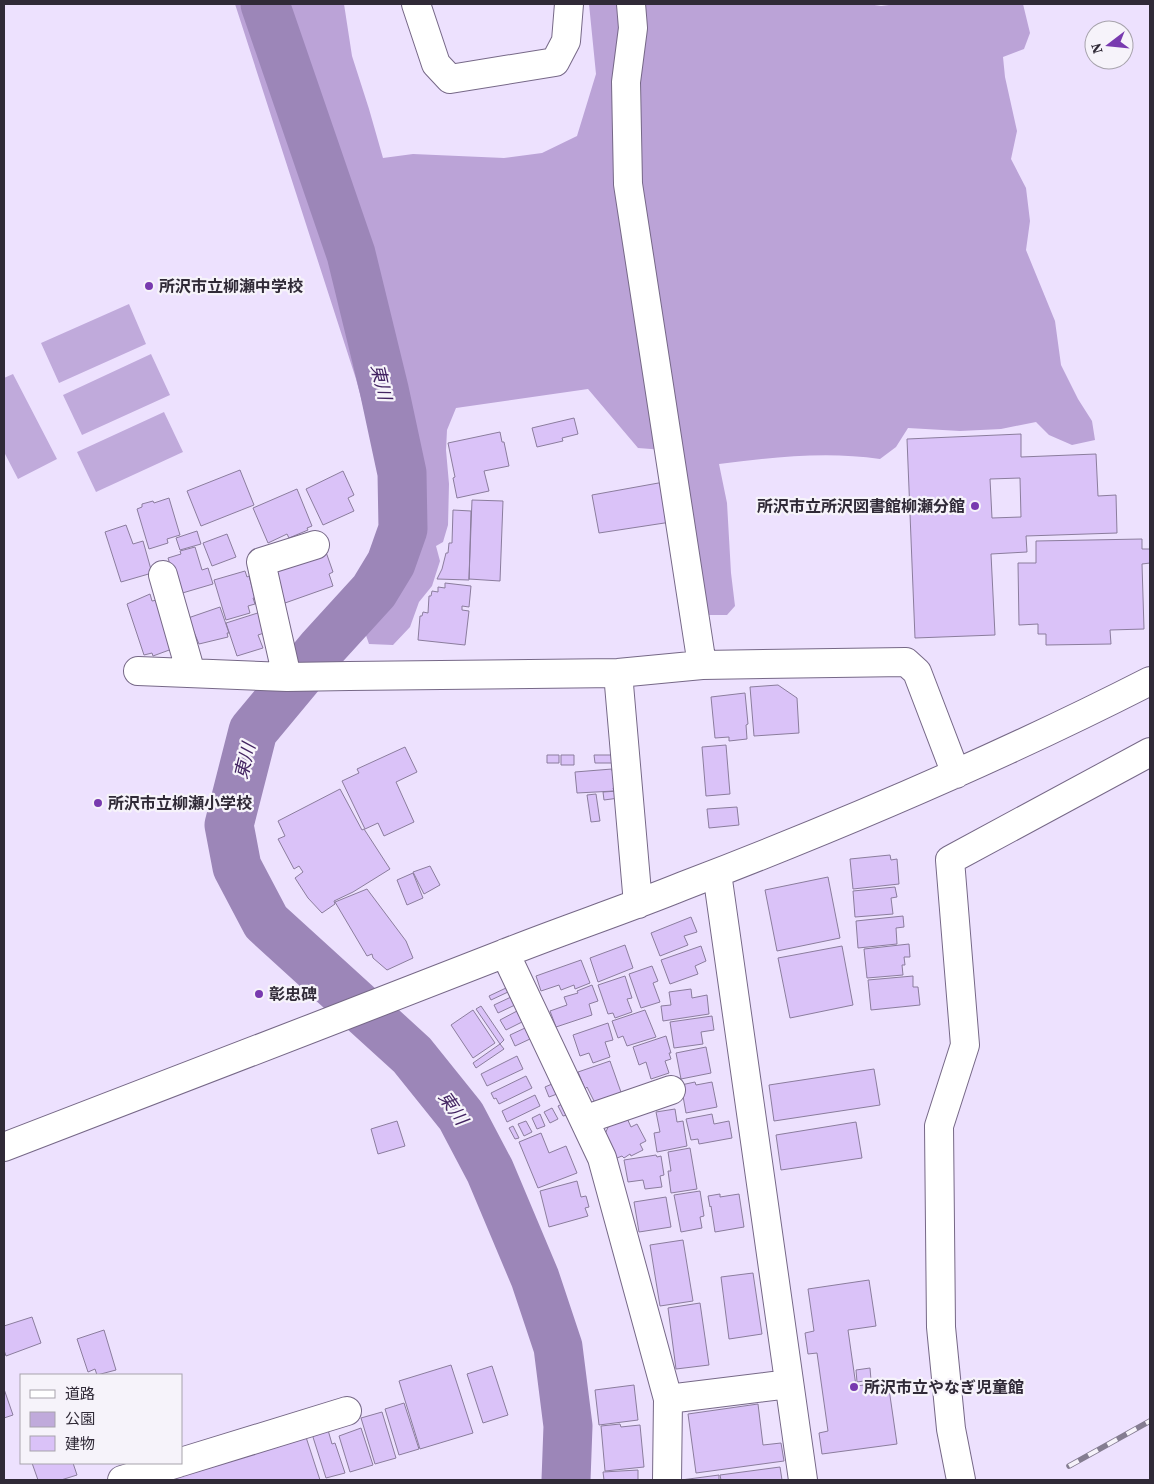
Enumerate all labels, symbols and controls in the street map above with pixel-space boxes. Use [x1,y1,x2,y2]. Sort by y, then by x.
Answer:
north arrow [1084,20,1134,70]
text: N [1085,41,1108,56]
place label: 所沢市立柳瀬中学校 [159,275,303,297]
marker: 所沢市立柳瀬中学校 [143,280,155,292]
water label: 東川 [365,362,398,404]
place label: 所沢市立所沢図書館柳瀬分館 [757,495,965,517]
marker: 所沢市立所沢図書館柳瀬分館 [969,500,981,512]
water label: 東川 [228,738,261,781]
place label: 所沢市立柳瀬小学校 [108,792,252,814]
marker: 所沢市立柳瀬小学校 [92,797,104,809]
place label: 彰忠碑 [269,983,317,1005]
marker: 彰忠碑 [253,988,265,1000]
water label: 東川 [433,1086,475,1131]
legend [20,1374,182,1464]
place label: 所沢市立やなぎ児童館 [864,1376,1024,1398]
marker: 所沢市立やなぎ児童館 [848,1381,860,1393]
text: 道路 [65,1383,95,1404]
text: 公園 [65,1408,95,1429]
text: 建物 [65,1433,95,1454]

